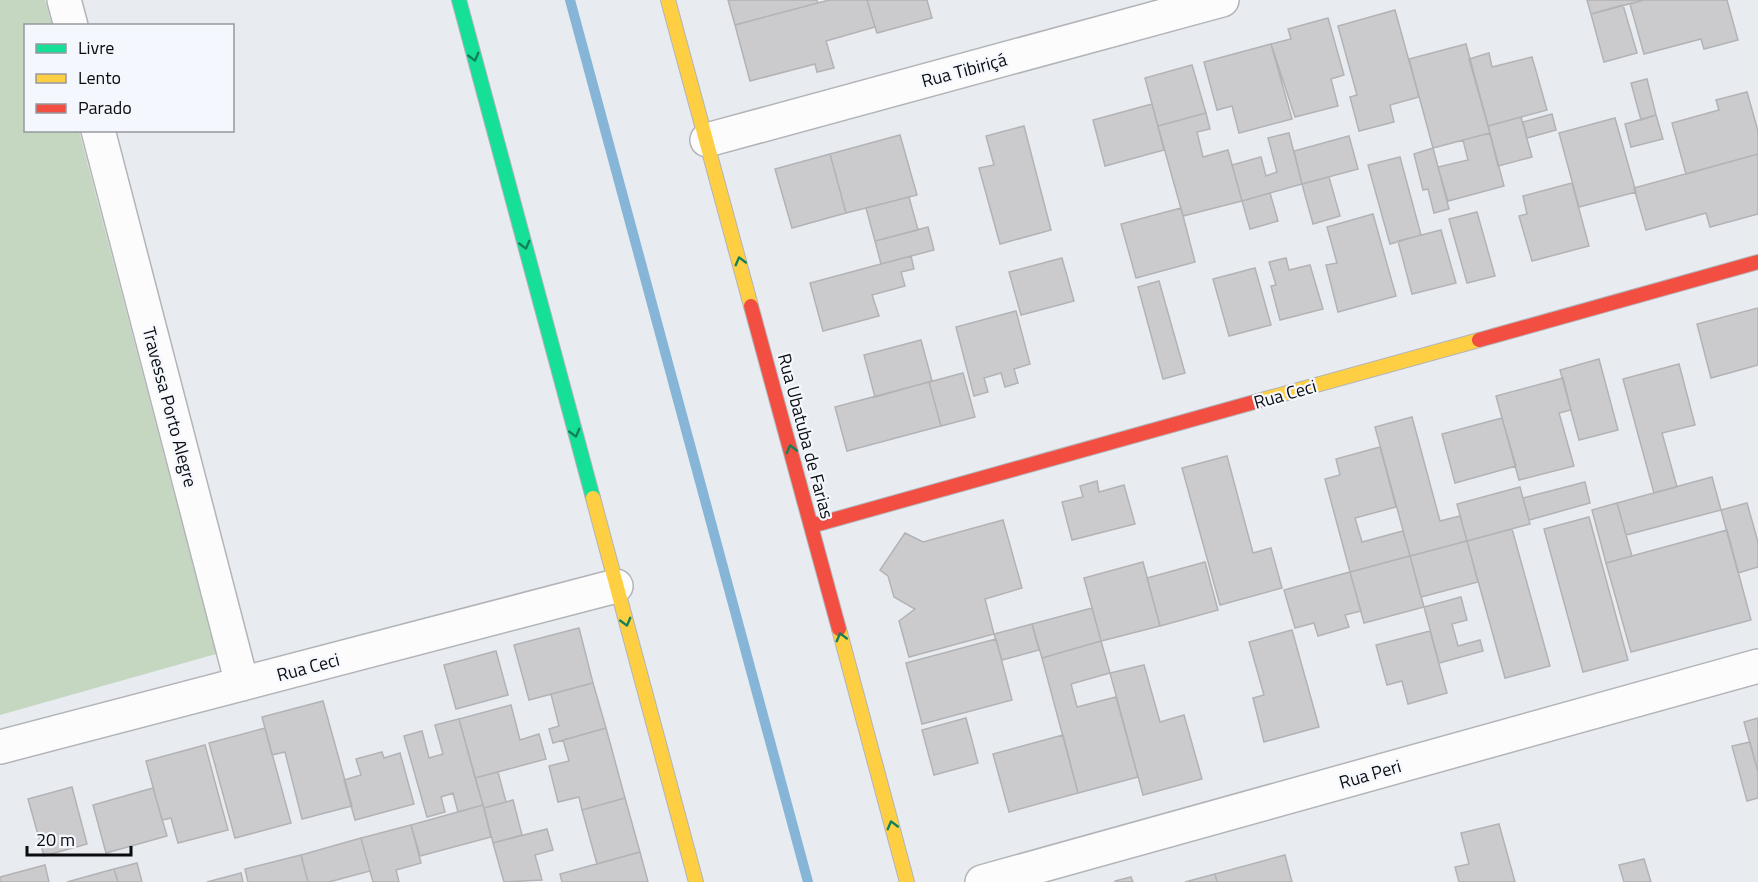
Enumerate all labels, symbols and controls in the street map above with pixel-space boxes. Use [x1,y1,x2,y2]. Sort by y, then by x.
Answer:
legend [24,24,234,132]
text: Livre [78,34,114,61]
street label: Rua Tibiriçá [918,46,1010,94]
one-way arrow [467,51,480,61]
text: Lento [78,64,121,91]
text: Parado [78,94,132,121]
one-way arrow [518,239,530,250]
one-way arrow [734,256,747,266]
street label: Travessa Porto Alegre [136,324,204,490]
street label: Rua Ubatuba de Farias [771,350,841,522]
street label: Rua Ceci [1250,372,1320,416]
one-way arrow [568,428,581,438]
one-way arrow [785,444,798,454]
one-way arrow [619,616,631,626]
one-way arrow [836,632,849,642]
street label: Rua Ceci [274,646,342,688]
street label: Rua Peri [1336,752,1404,796]
scale bar [27,819,130,857]
one-way arrow [886,821,899,831]
text: 20 m [36,826,75,853]

